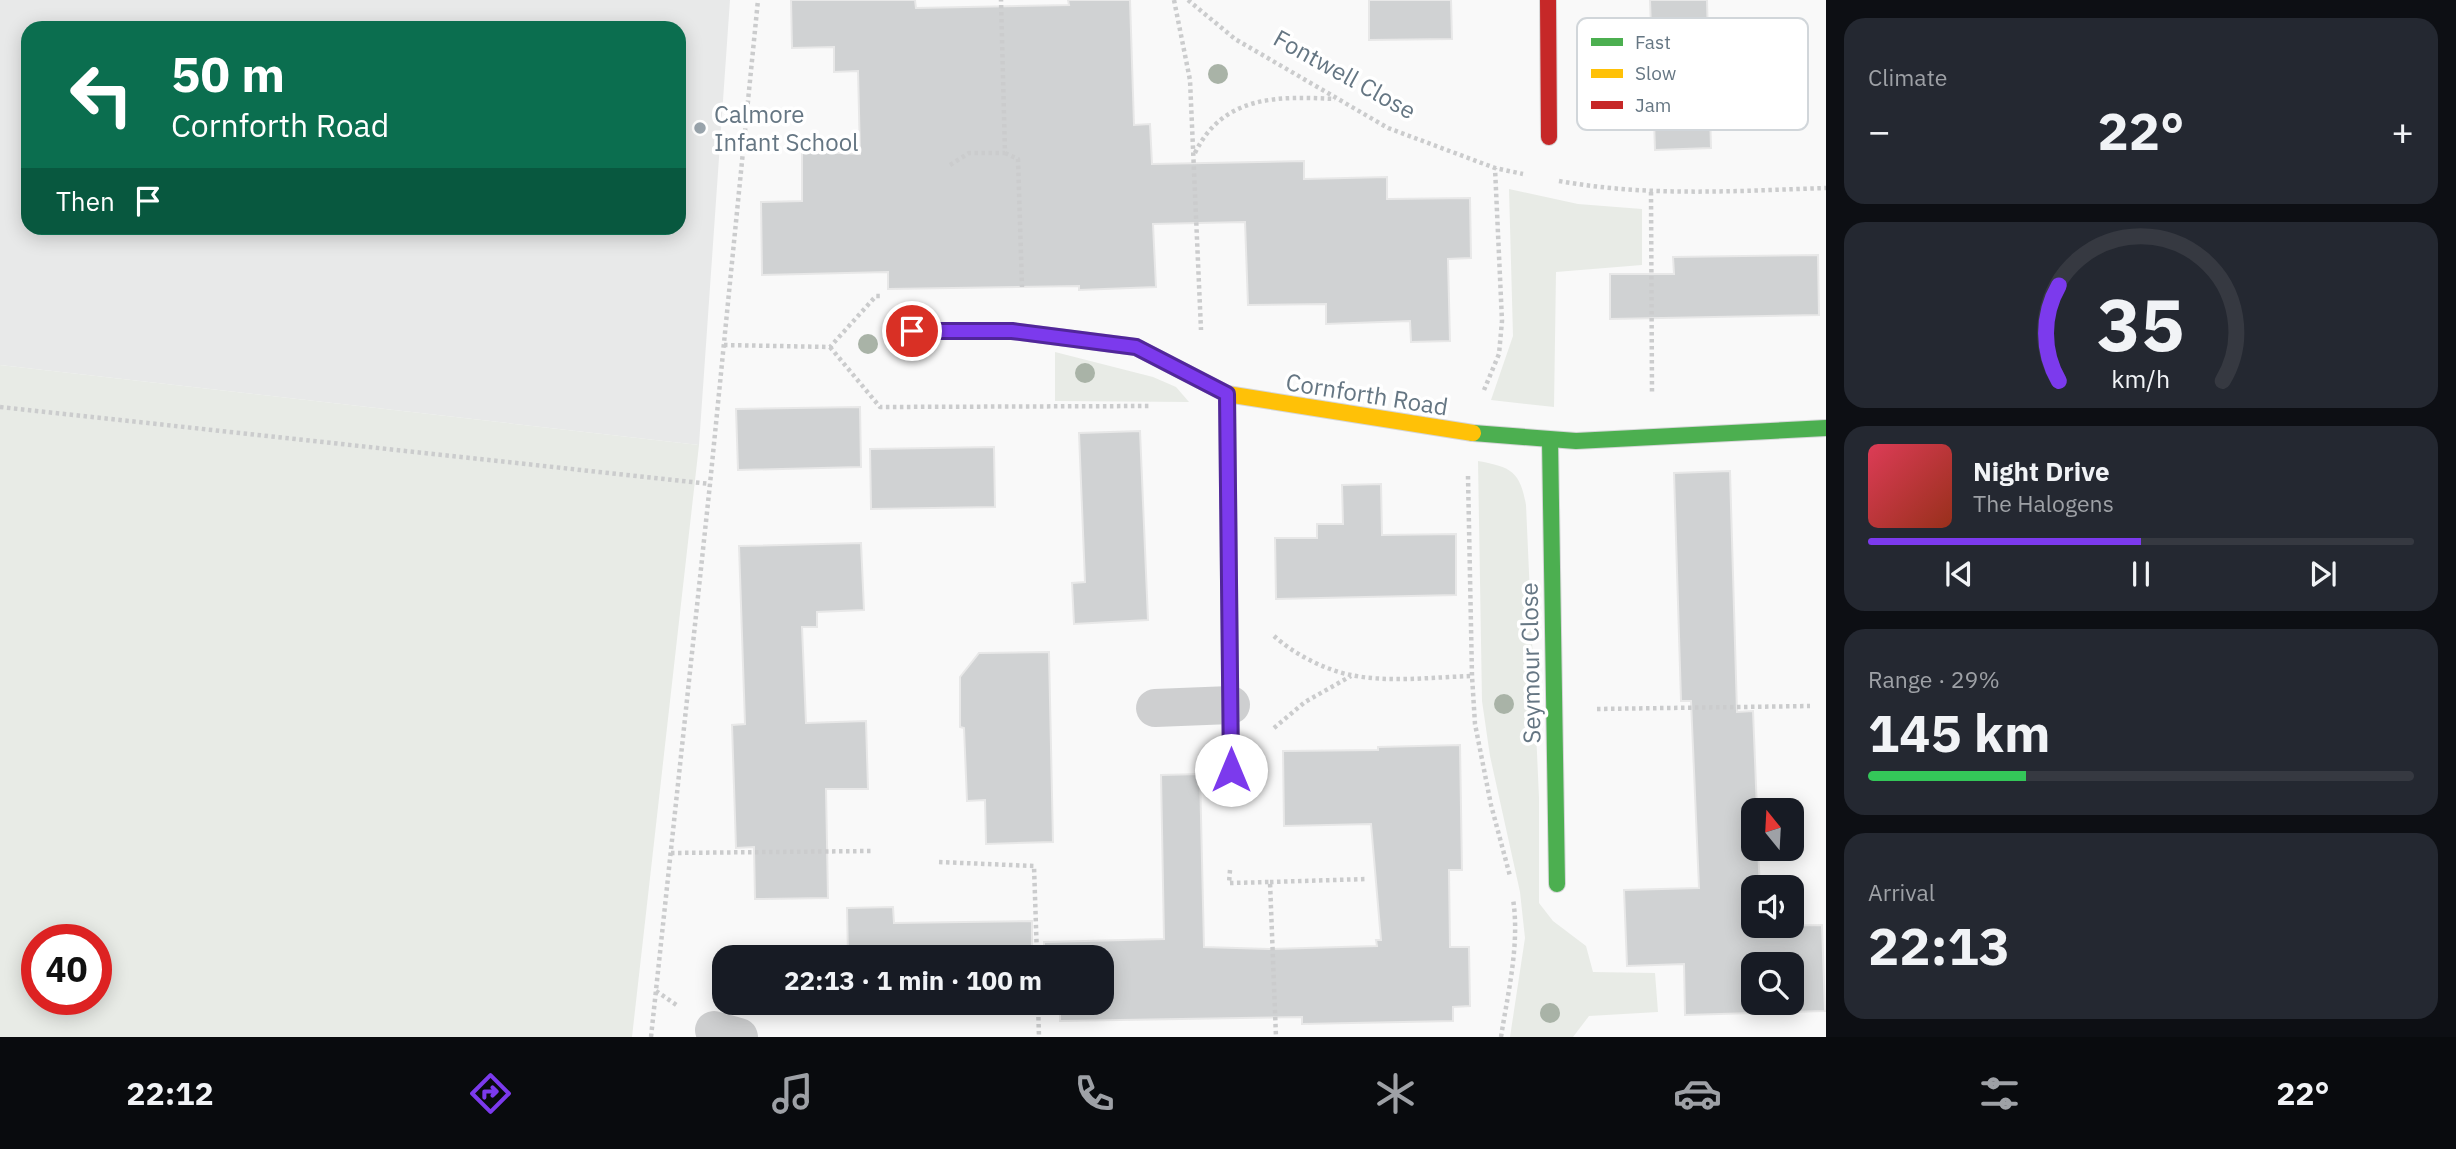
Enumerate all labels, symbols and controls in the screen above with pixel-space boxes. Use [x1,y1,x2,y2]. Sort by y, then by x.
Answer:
legend [1577,18,1808,130]
street label: Fontwell Close [1268,22,1422,126]
text: Fast [1635,30,1671,54]
text: 50 m [171,42,285,105]
icon: left [56,49,147,140]
text: Slow [1635,61,1676,85]
text: Climate [1868,62,1947,92]
text: Jam [1635,93,1671,117]
text: 22° [2098,97,2184,164]
place label: Calmore Infant School [714,98,859,158]
text: Cornforth Road [171,104,389,146]
text: − [1868,106,1891,155]
text: + [2391,106,2414,155]
marker: Calmore Infant School [692,120,708,136]
icon: arrive [129,182,167,220]
text: Then [56,184,115,218]
text: 35 [2097,276,2185,371]
pin [882,301,942,361]
icon: arrive [893,312,931,350]
text: km/h [2112,361,2170,394]
street label: Cornforth Road [1284,365,1450,423]
text: Night Drive [1973,454,2110,488]
text: The Halogens [1973,488,2114,518]
icon: previous [1940,555,1978,593]
icon: pause [2122,555,2160,593]
icon: next [2304,555,2342,593]
street label: Seymour Close [1513,582,1547,744]
text: Range · 29% [1868,664,2000,694]
text: 145 km [1868,699,2050,766]
position arrow [1194,733,1268,807]
north arrow [1741,798,1804,861]
map controls [1741,798,1804,1015]
button: sound [1741,875,1804,938]
text: Arrival [1868,877,1935,907]
text: 22:13 [1868,912,2010,979]
speed limit sign: 40 [21,924,112,1015]
button: search [1741,952,1804,1015]
text: 22:13 · 1 min · 100 m [784,963,1042,997]
icon: directions [466,1069,515,1118]
icon: music [768,1069,817,1118]
icon: phone [1070,1069,1119,1118]
icon: climate [1371,1069,1420,1118]
icon: car [1673,1069,1722,1118]
icon: filters [1975,1069,2024,1118]
text: 22:12 [126,1072,214,1114]
text: 22° [2276,1072,2330,1114]

